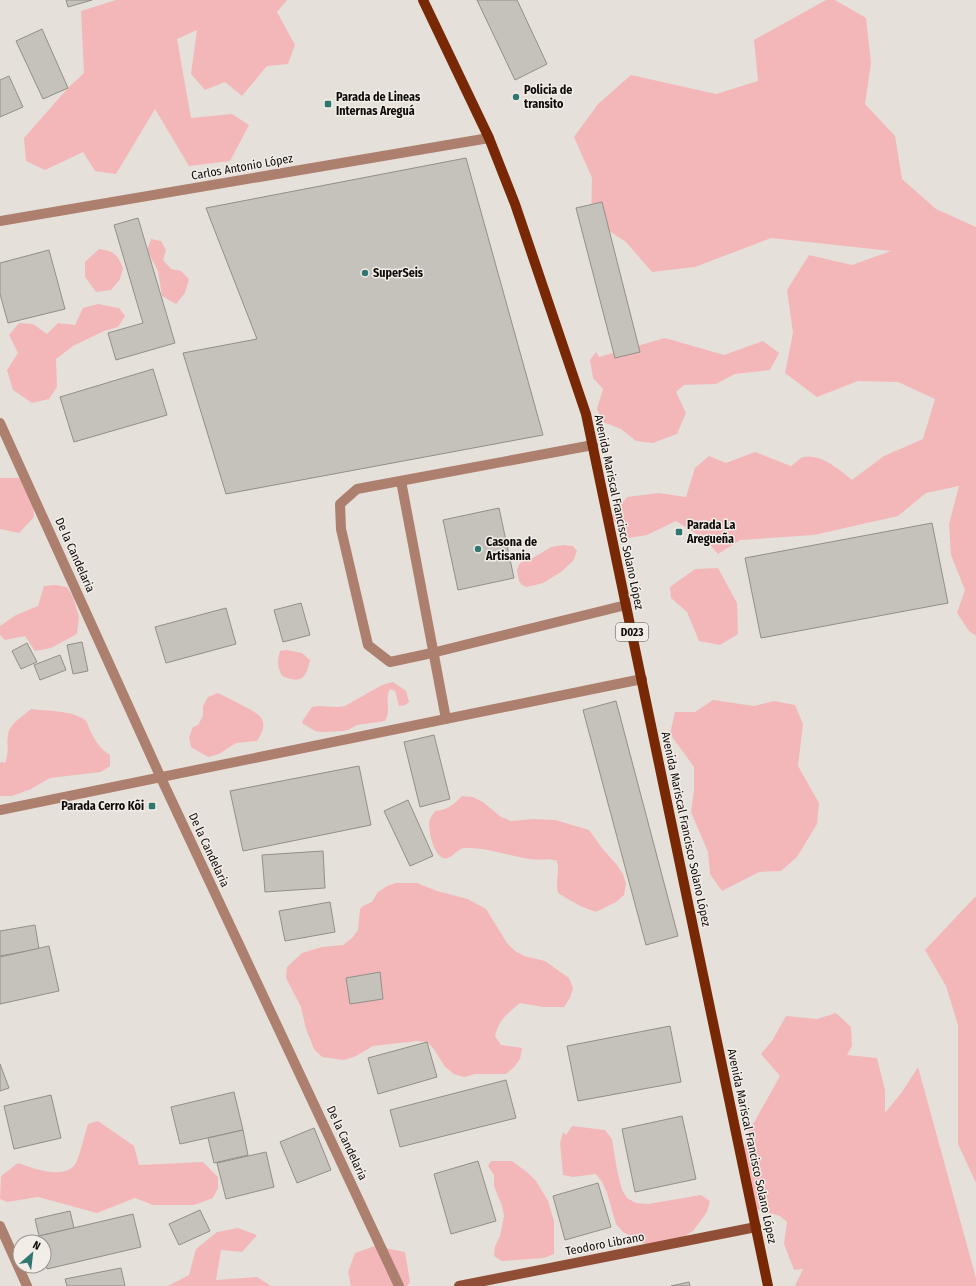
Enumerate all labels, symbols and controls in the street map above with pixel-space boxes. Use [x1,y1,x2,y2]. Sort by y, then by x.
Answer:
place label: Policia de transito [524,83,572,111]
place label: Parada de Lineas Internas Areguá [336,90,421,118]
marker: Policia de transito [511,92,521,102]
marker: Parada de Lineas Internas Areguá [323,99,333,109]
street label: Carlos Antonio López [190,151,294,183]
place label: SuperSeis [373,266,424,280]
marker: SuperSeis [360,268,370,278]
street label: Avenida Mariscal Francisco Solano López [591,413,647,611]
street label: De la Candelaria [52,516,98,595]
place label: Parada La Aregueña [686,518,735,546]
marker: Parada La Aregueña [674,527,684,537]
place label: Casona de Artisania [485,535,537,563]
marker: Casona de Artisania [473,544,483,554]
road number: D023 [616,623,648,641]
street label: Avenida Mariscal Francisco Solano López [658,730,714,928]
place label: Parada Cerro Kõi [61,799,144,813]
marker: Parada Cerro Kõi [147,801,157,811]
street label: De la Candelaria [186,811,232,889]
street label: Avenida Mariscal Francisco Solano López [724,1047,780,1245]
street label: De la Candelaria [324,1104,370,1182]
street label: Teodoro Librano [564,1230,646,1258]
north arrow [12,1234,52,1274]
text: N [30,1238,42,1253]

